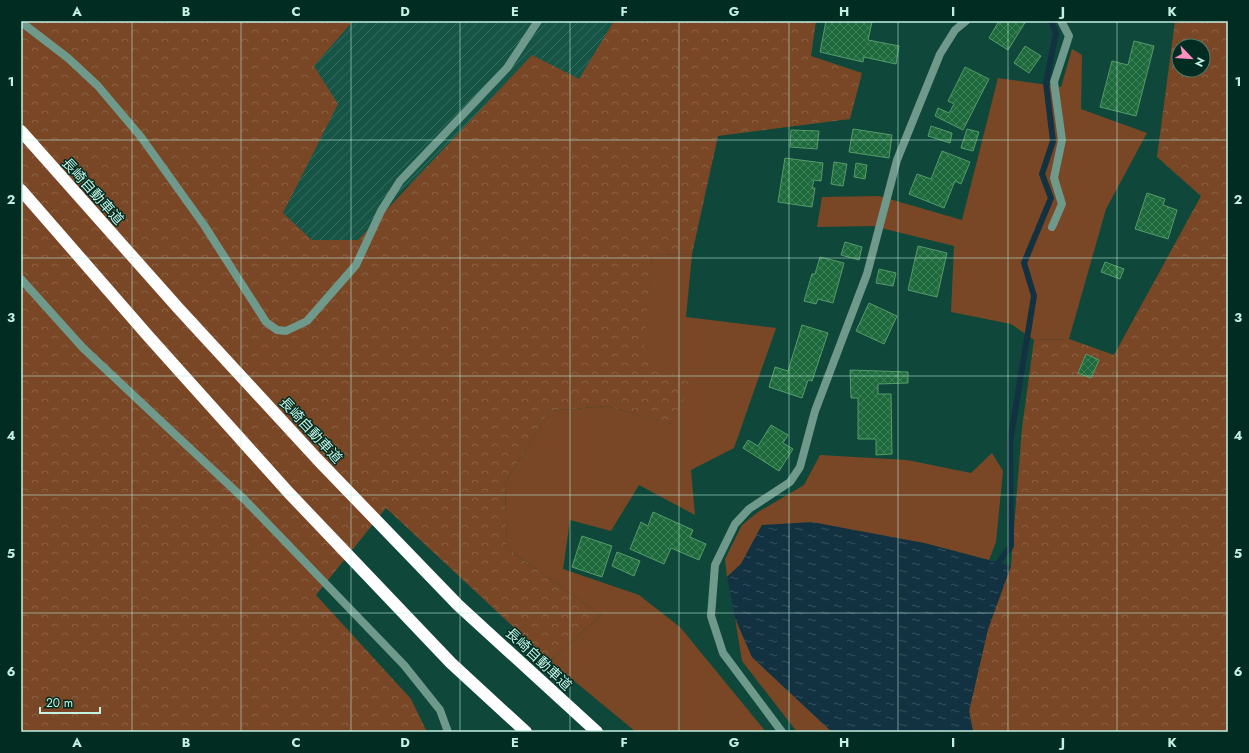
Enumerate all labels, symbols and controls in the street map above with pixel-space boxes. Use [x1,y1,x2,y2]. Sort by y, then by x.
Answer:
text: A [71,2,82,21]
text: B [182,2,191,21]
text: C [291,2,301,21]
text: D [400,2,410,21]
text: E [511,2,519,21]
text: F [620,2,628,21]
text: G [729,2,740,21]
text: H [839,2,849,21]
text: I [951,2,955,21]
text: J [1058,2,1065,21]
text: K [1167,2,1177,21]
north arrow [1171,38,1211,78]
text: N [1191,55,1209,70]
text: 1 [8,72,14,91]
text: 1 [1235,72,1241,91]
street label: 長崎自動車道 [57,153,129,229]
text: 2 [7,190,15,209]
text: 2 [1234,190,1242,209]
text: 3 [7,308,15,327]
text: 3 [1234,308,1242,327]
street label: 長崎自動車道 [275,392,347,468]
text: 4 [6,426,16,445]
text: 4 [1233,426,1243,445]
text: 5 [7,544,15,563]
text: 5 [1234,544,1242,563]
street label: 長崎自動車道 [501,623,577,695]
text: 6 [7,662,16,681]
text: 6 [1234,662,1243,681]
scale bar [40,689,100,715]
text: 20 m [46,694,73,712]
text: A [71,733,82,752]
text: B [182,733,191,752]
text: C [291,733,301,752]
text: D [400,733,410,752]
text: E [511,733,519,752]
text: F [620,733,628,752]
text: G [729,733,740,752]
text: H [839,733,849,752]
text: I [951,733,955,752]
text: J [1058,733,1065,752]
text: K [1167,733,1177,752]

